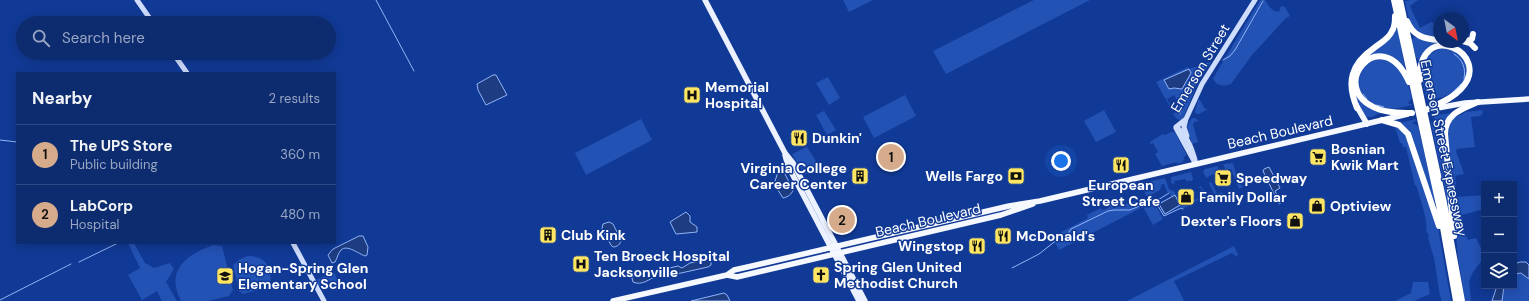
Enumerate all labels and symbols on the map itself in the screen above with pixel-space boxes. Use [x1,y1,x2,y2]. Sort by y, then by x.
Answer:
north arrow [1433,12,1469,48]
street label: Emerson Street [1166,20,1234,116]
street label: Emerson Street Expressway [1416,58,1472,238]
place label: Memorial Hospital [705,78,769,112]
hospital icon: Memorial Hospital [682,85,702,105]
street label: Beach Boulevard [1226,111,1334,153]
restaurant icon: Dunkin' [789,128,809,148]
place label: Dunkin' [812,129,862,147]
place label: Bosnian Kwik Mart [1331,140,1399,174]
pin: 1 [878,142,904,172]
supermarket icon: Bosnian Kwik Mart [1308,147,1328,167]
your location [1051,151,1071,171]
restaurant icon: European Street Cafe [1111,155,1131,175]
place label: Virginia College Career Center [740,159,847,193]
building icon: Virginia College Career Center [850,166,870,186]
bank icon: Wells Fargo [1006,166,1026,186]
place label: Wells Fargo [925,167,1003,185]
supermarket icon: Speedway [1213,168,1233,188]
place label: Speedway [1236,169,1308,187]
place label: European Street Cafe [1082,176,1160,210]
shop icon: Family Dollar [1176,187,1196,207]
place label: Family Dollar [1199,188,1287,206]
shop icon: Optiview [1307,196,1327,216]
place label: Optiview [1330,197,1392,215]
street label: Beach Boulevard [874,199,982,241]
pin: 2 [829,205,855,235]
shop icon: Dexter's Floors [1285,211,1305,231]
place label: Dexter's Floors [1181,212,1282,230]
building icon: Club Kink [538,225,558,245]
place label: Club Kink [561,226,626,244]
restaurant icon: McDonald's [993,226,1013,246]
place label: McDonald's [1016,227,1095,245]
restaurant icon: Wingstop [967,236,987,256]
place label: Wingstop [898,237,964,255]
place label: Ten Broeck Hospital Jacksonville [594,247,730,281]
hospital icon: Ten Broeck Hospital Jacksonville [571,254,591,274]
place label: Spring Glen United Methodist Church [834,258,962,292]
place label: Hogan-Spring Glen Elementary School [238,259,369,293]
church icon: Spring Glen United Methodist Church [811,265,831,285]
school or university icon: Hogan-Spring Glen Elementary School [215,266,235,286]

